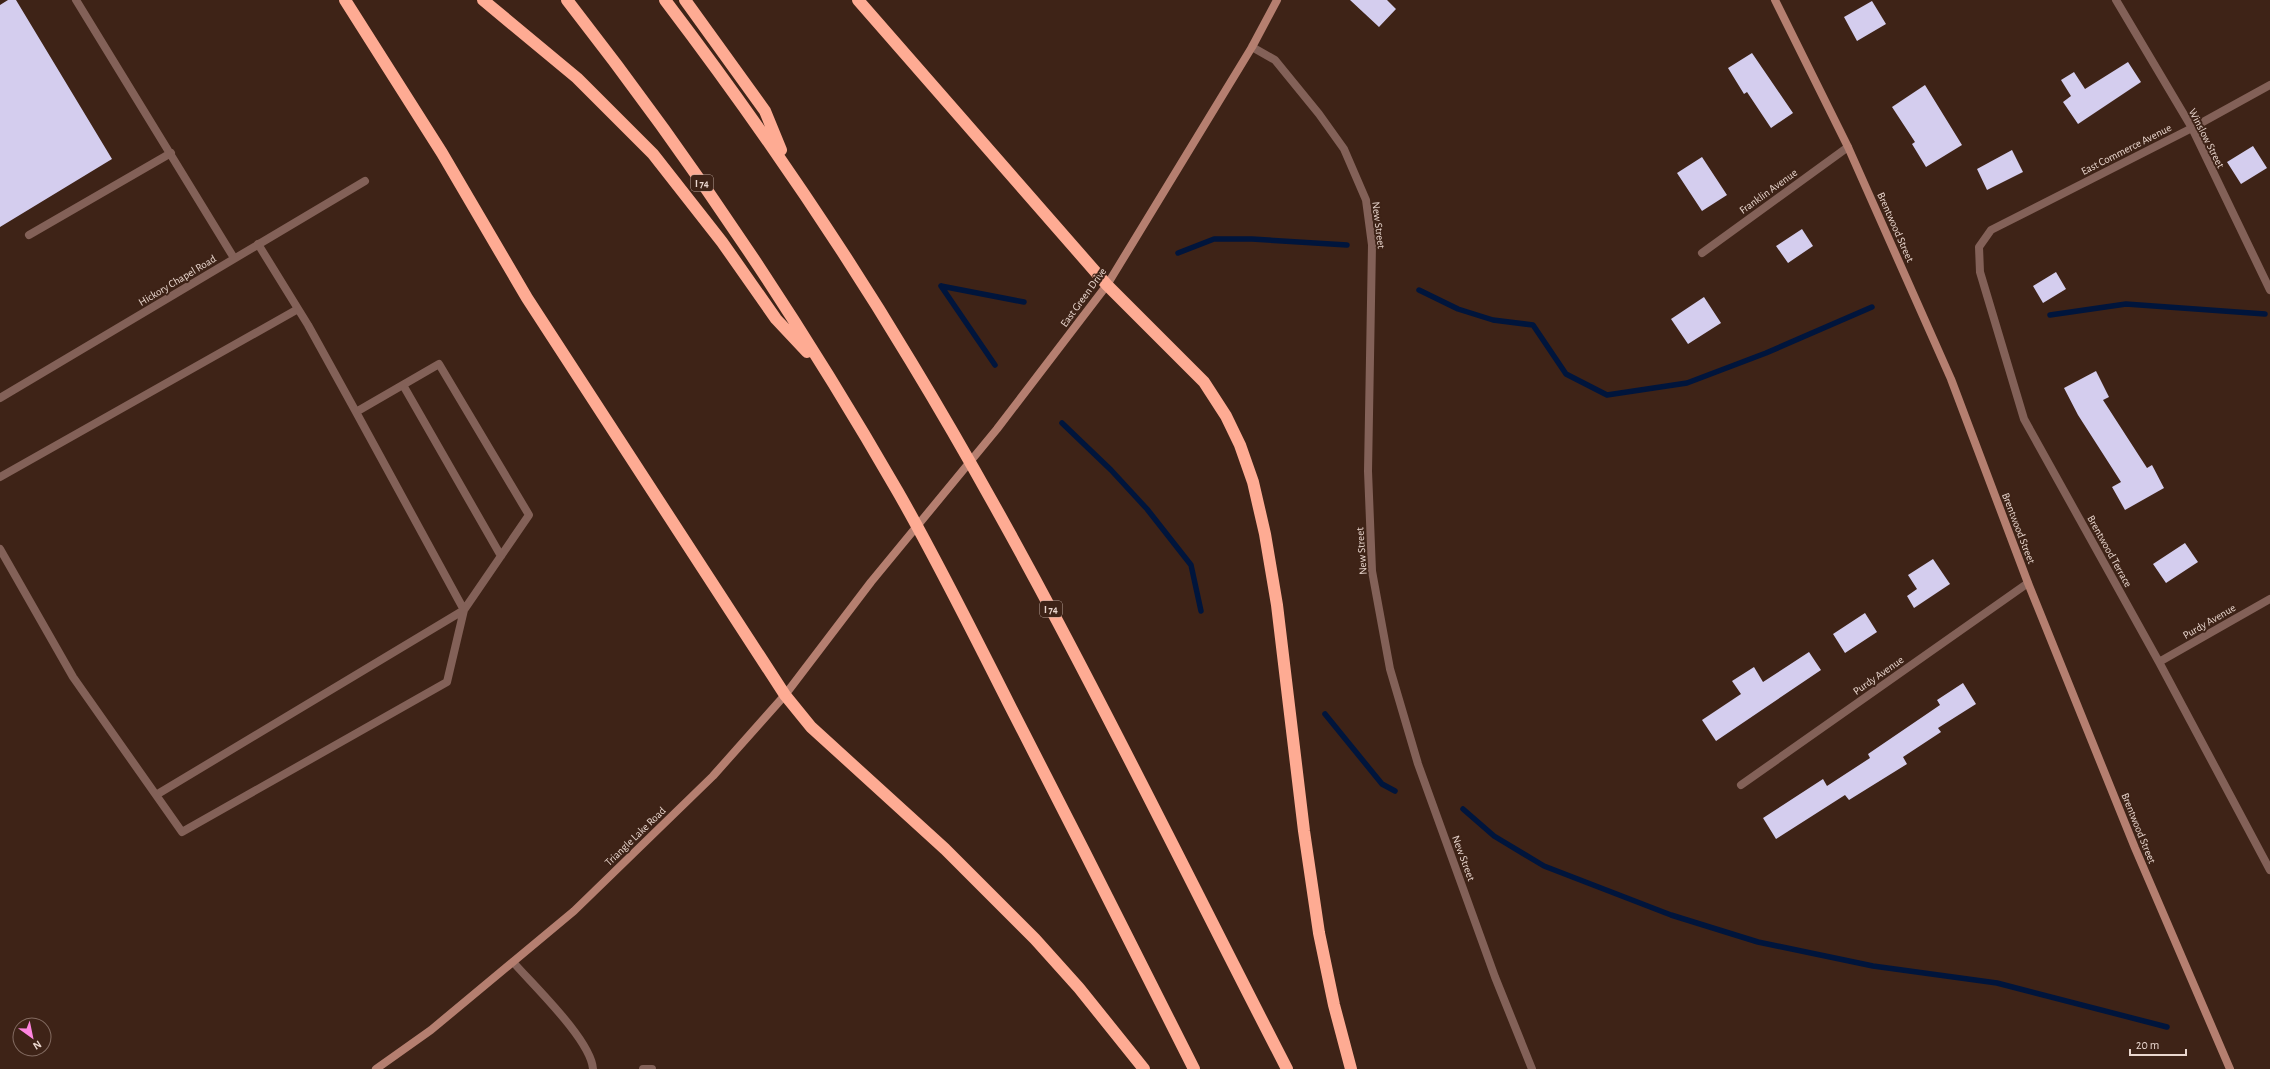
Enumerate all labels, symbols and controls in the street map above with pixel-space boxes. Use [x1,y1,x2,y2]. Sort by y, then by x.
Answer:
street label: Winslow Street [2187,107,2227,170]
street label: East Commerce Avenue [2079,122,2173,177]
street label: Franklin Avenue [1737,167,1799,216]
road number: I 74 [691,175,713,191]
street label: Brentwood Street [1875,191,1916,264]
street label: New Street [1370,201,1387,250]
street label: Hickory Chapel Road [137,253,218,308]
street label: East Green Drive [1058,266,1108,329]
street label: Brentwood Street [2000,491,2037,566]
street label: Brentwood Terrace [2085,513,2134,589]
street label: New Street [1354,526,1369,575]
road number: I 74 [1040,601,1062,617]
street label: Purdy Avenue [2181,602,2237,641]
street label: Purdy Avenue [1851,654,1906,697]
street label: Brentwood Street [2119,791,2158,865]
street label: Triangle Lake Road [603,804,668,868]
street label: New Street [1450,834,1477,883]
north arrow [12,1017,52,1057]
scale bar [2130,1031,2186,1057]
text: N [31,1038,43,1052]
text: 20 m [2136,1039,2159,1051]

